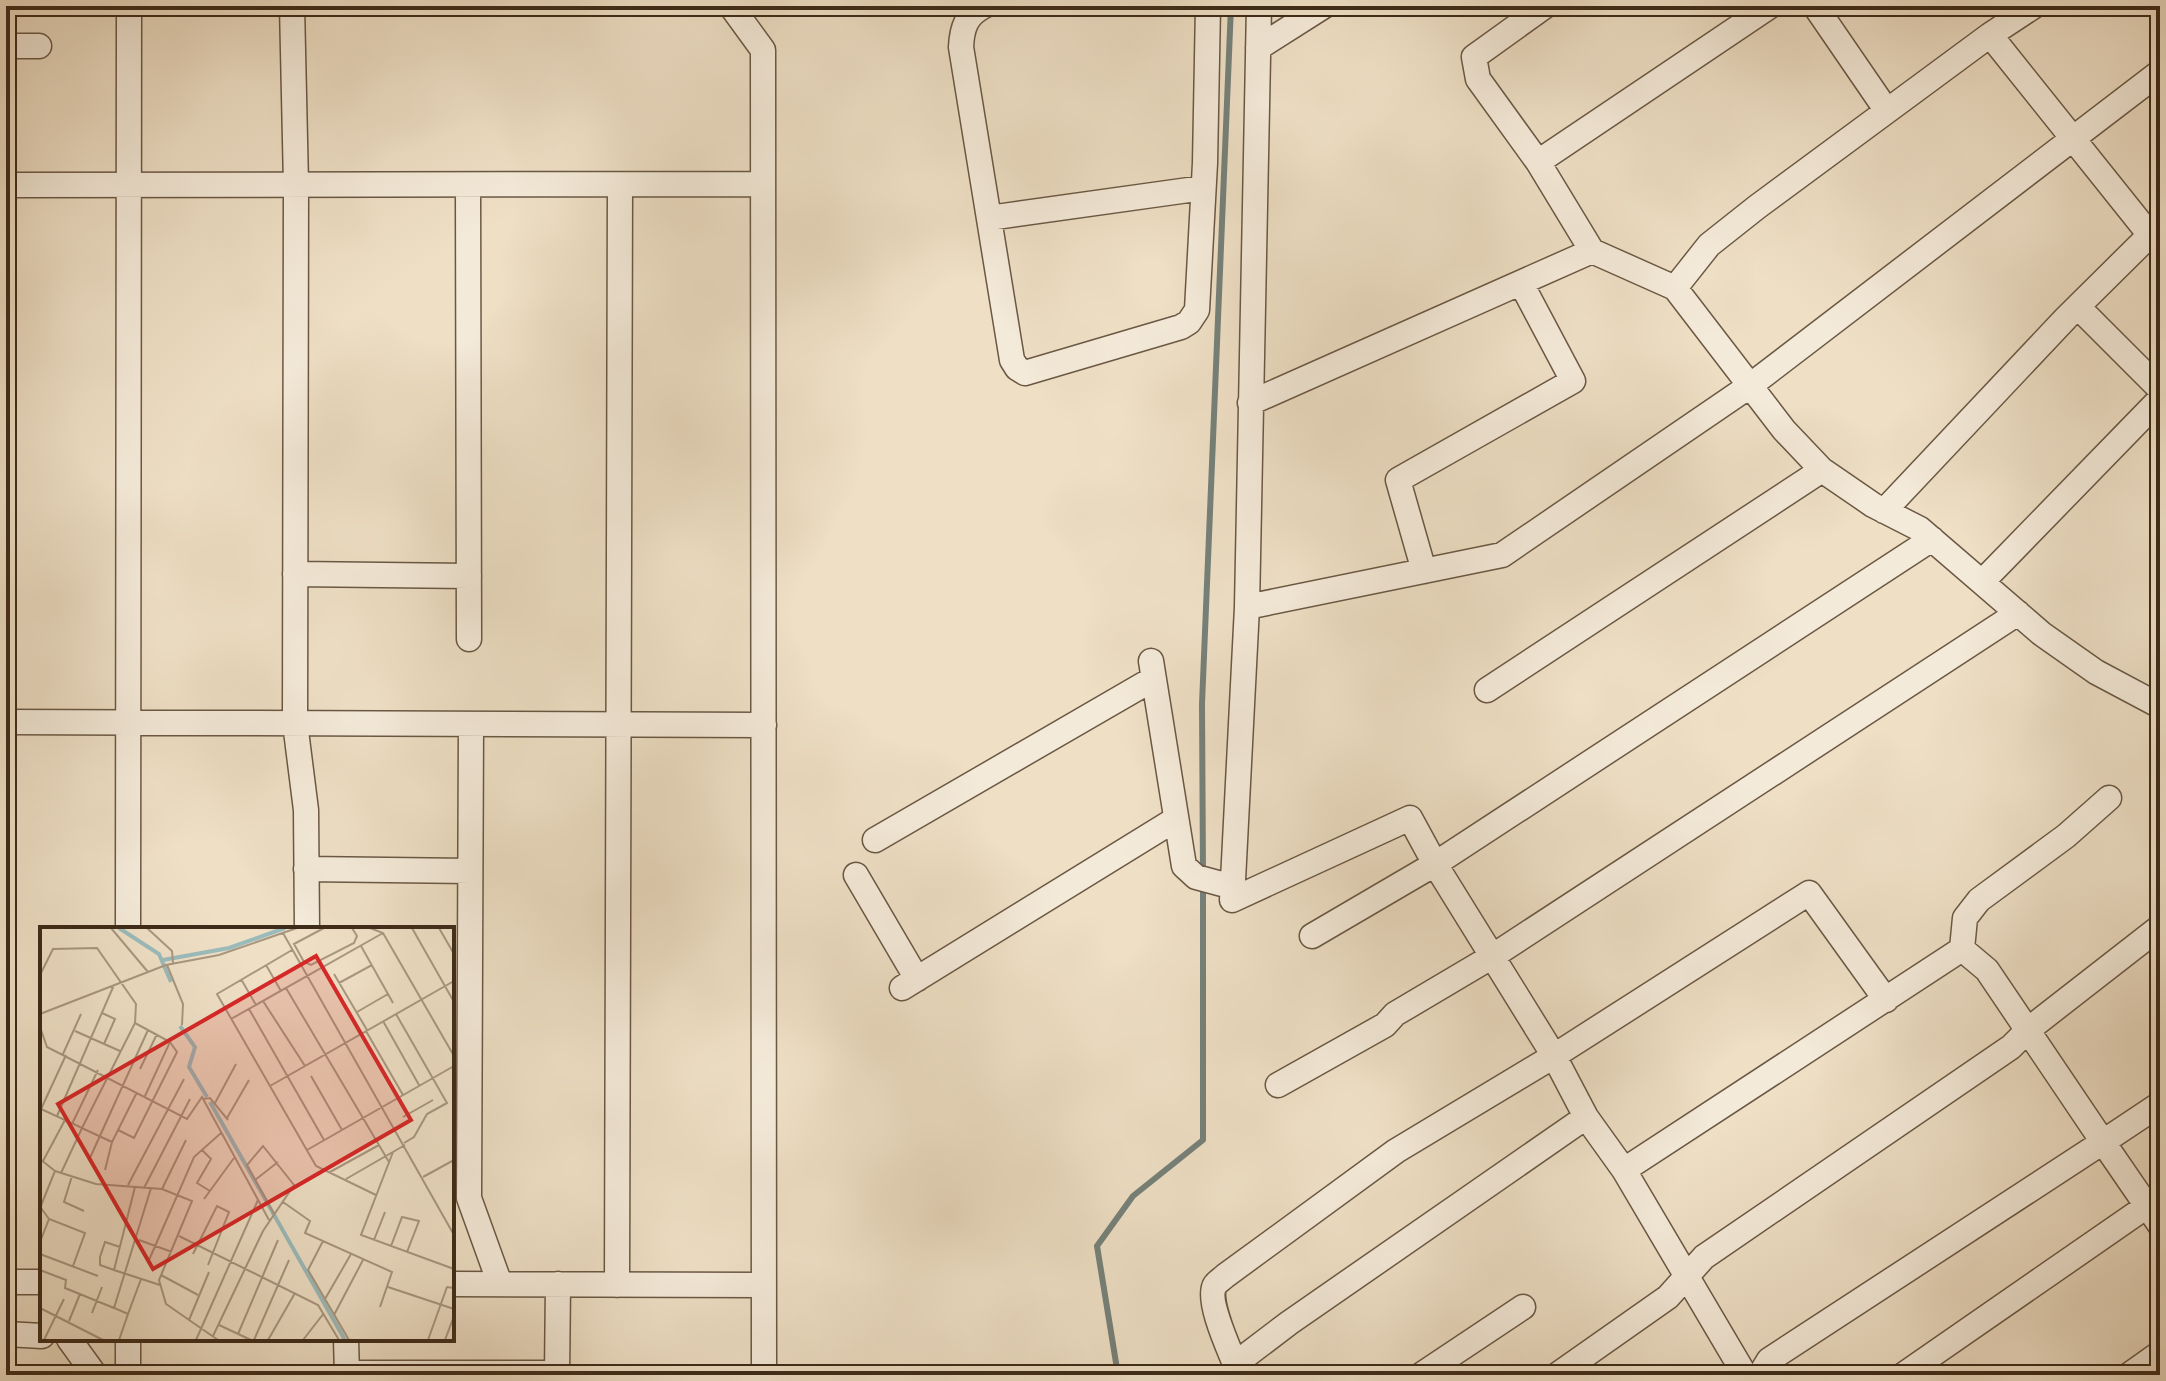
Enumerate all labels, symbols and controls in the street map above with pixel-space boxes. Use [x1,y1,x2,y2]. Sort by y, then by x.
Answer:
inset map [40,927,454,1341]

